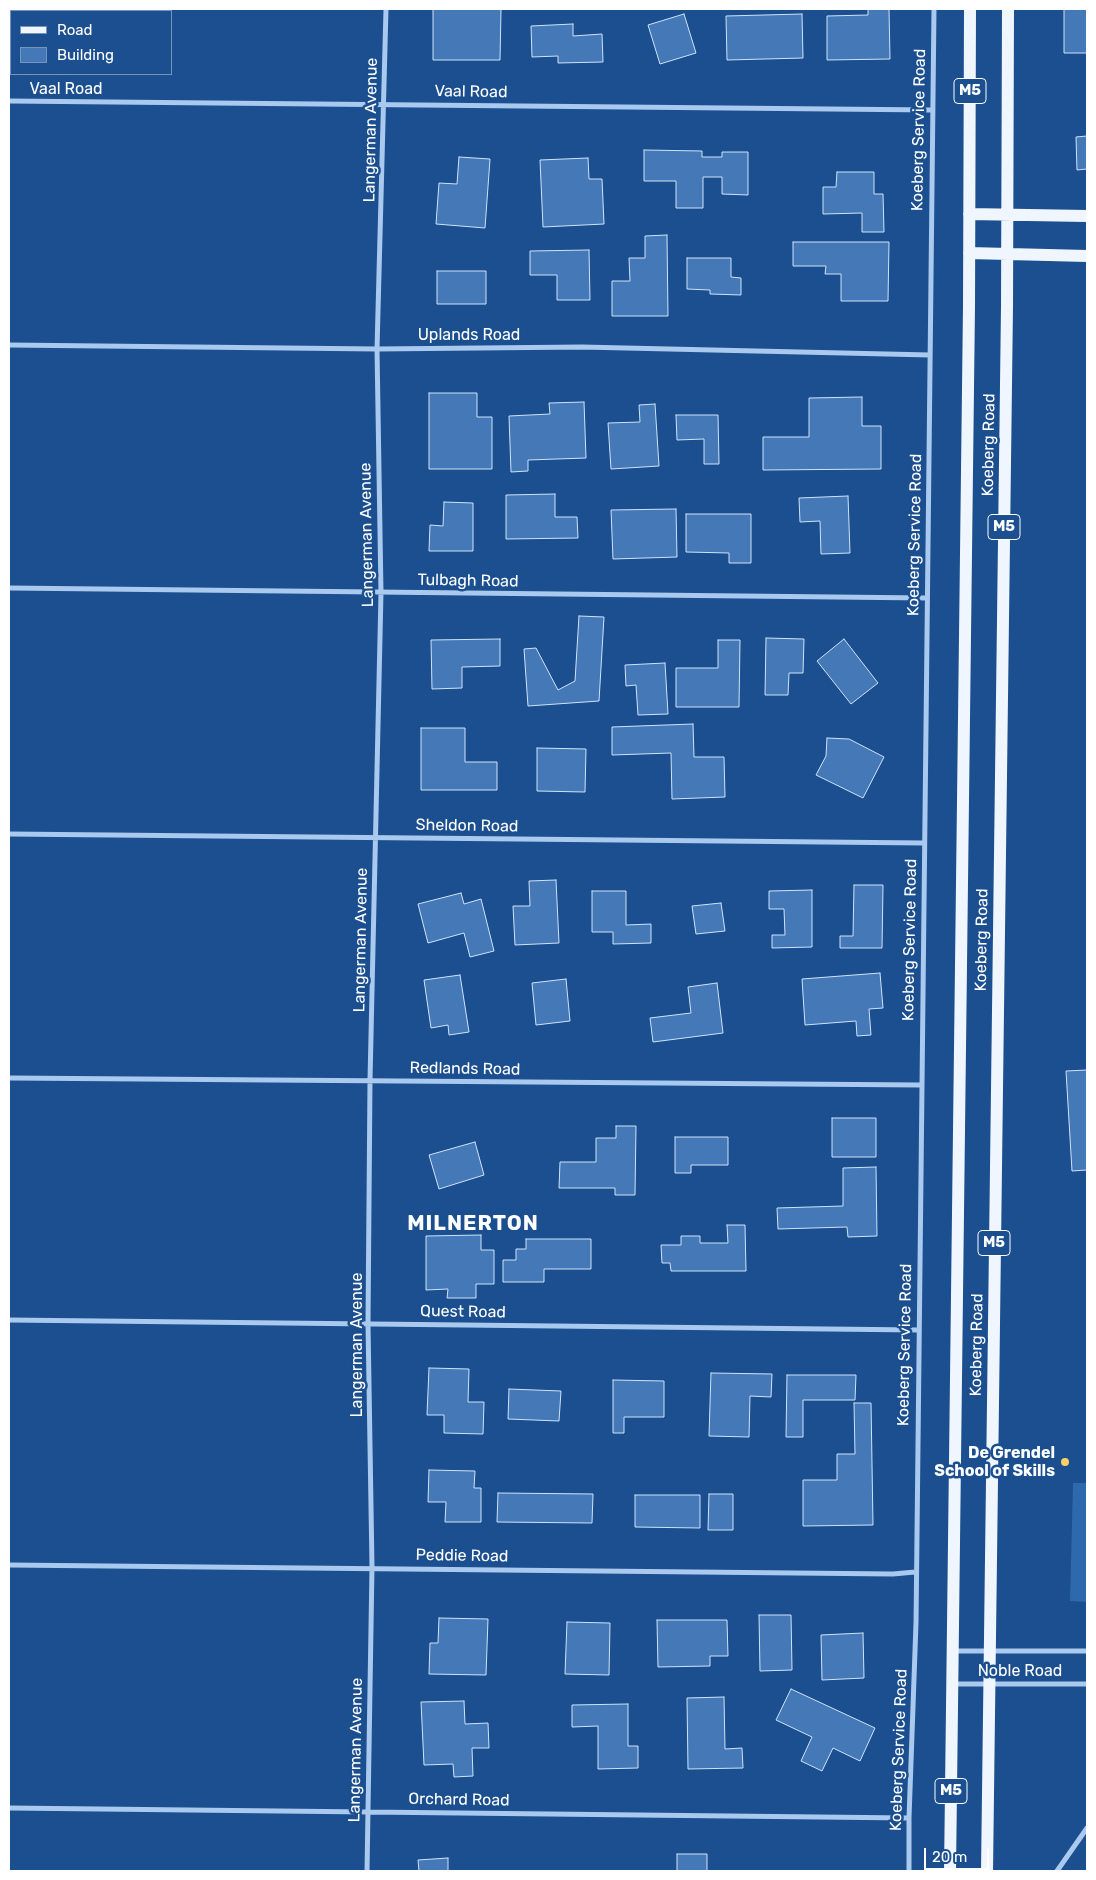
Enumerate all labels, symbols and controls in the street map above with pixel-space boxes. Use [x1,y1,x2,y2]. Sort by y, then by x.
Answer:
legend [10,10,172,75]
text: Road [57,21,93,39]
text: Building [57,46,114,64]
street label: Koeberg Service Road [908,49,930,211]
street label: Langerman Avenue [360,57,382,203]
road number: M5 [954,78,986,104]
street label: Vaal Road [30,79,102,99]
street label: Vaal Road [434,82,508,102]
street label: Uplands Road [418,325,520,345]
street label: Koeberg Road [979,393,999,497]
street label: Koeberg Service Road [904,454,926,616]
street label: Langerman Avenue [356,462,378,608]
road number: M5 [988,514,1020,540]
street label: Tulbagh Road [417,571,519,591]
street label: Sheldon Road [415,816,519,836]
street label: Koeberg Service Road [899,859,921,1021]
street label: Langerman Avenue [350,867,372,1013]
street label: Koeberg Road [972,888,992,992]
street label: Redlands Road [409,1058,521,1080]
district label: MILNERTON [406,1211,540,1237]
road number: M5 [978,1230,1010,1256]
street label: Koeberg Service Road [894,1264,916,1426]
street label: Langerman Avenue [347,1273,367,1417]
street label: Koeberg Road [967,1293,987,1397]
street label: Quest Road [420,1302,506,1322]
place label: De Grendel School of Skills [934,1443,1055,1481]
marker: De Grendel School of Skills [1059,1456,1071,1468]
street label: Peddie Road [415,1546,509,1566]
street label: Noble Road [978,1661,1062,1681]
street label: Koeberg Service Road [887,1668,911,1832]
street label: Langerman Avenue [345,1677,367,1823]
road number: M5 [935,1778,967,1804]
street label: Orchard Road [408,1790,510,1810]
scale bar [926,1838,991,1870]
text: 20 m [932,1848,967,1866]

